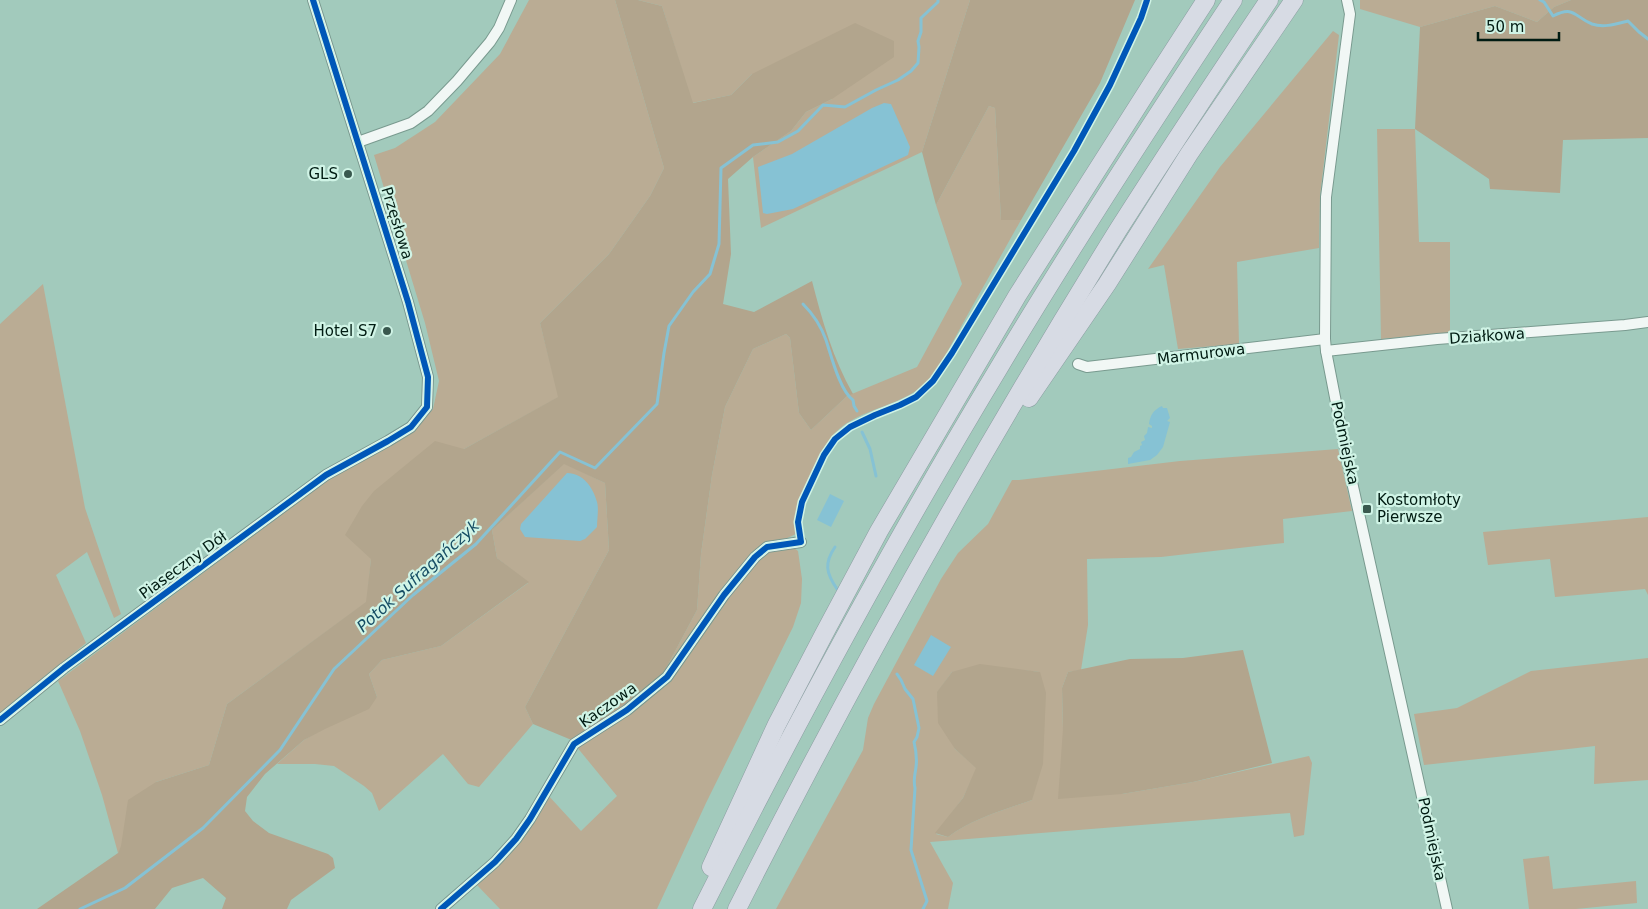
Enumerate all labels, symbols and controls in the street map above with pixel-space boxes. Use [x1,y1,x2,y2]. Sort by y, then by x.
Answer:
scale bar [1478,10,1559,42]
text: 50 m [1486,18,1524,36]
place label: GLS [308,165,338,183]
marker: GLS [342,168,354,180]
street label: Przęsłowa [377,185,417,261]
place label: Hotel S7 [313,322,377,340]
street label: Działkowa [1449,324,1525,348]
marker: Hotel S7 [381,325,393,337]
street label: Marmurowa [1156,340,1246,368]
street label: Podmiejska [1327,400,1363,486]
place label: Kostomłoty Pierwsze [1377,491,1461,526]
marker: Kostomłoty Pierwsze [1361,503,1373,515]
water label: Potok Sufragańczyk [353,516,484,636]
street label: Piaseczny Dół [136,527,231,603]
street label: Kaczowa [576,679,640,731]
street label: Podmiejska [1414,796,1450,882]

